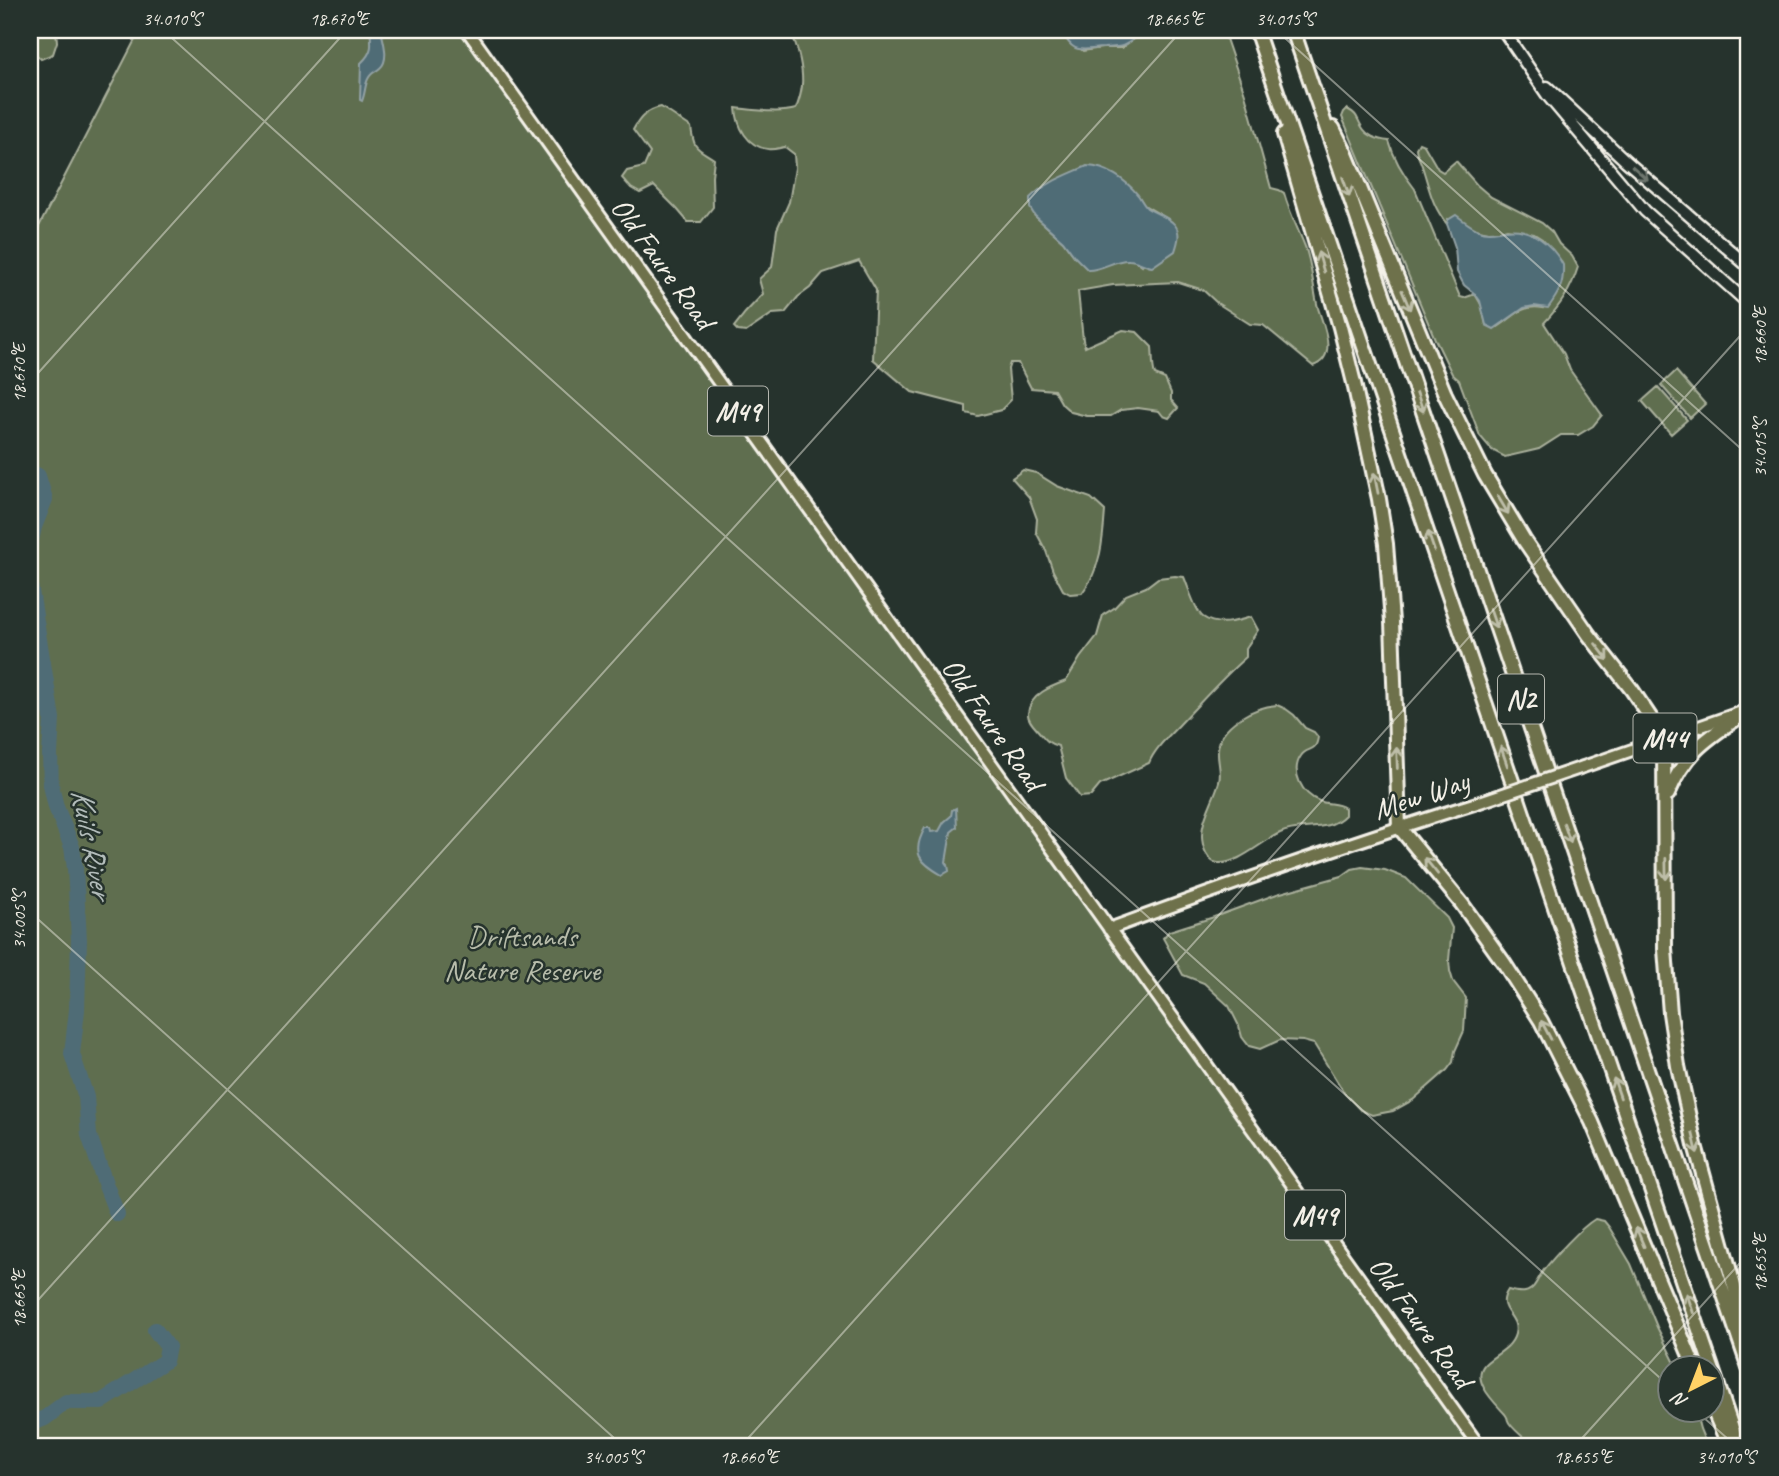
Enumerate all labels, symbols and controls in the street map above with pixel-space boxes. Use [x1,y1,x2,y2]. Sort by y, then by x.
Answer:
text: 34.010°S [143,8,204,30]
text: 18.670°E [310,8,371,30]
text: 18.665°E [1145,8,1206,30]
text: 34.015°S [1256,8,1317,30]
one-way arrow [1631,165,1649,181]
one-way arrow [1341,176,1353,198]
street label: Old Faure Road [602,190,726,340]
one-way arrow [1314,252,1327,274]
one-way arrow [1400,288,1413,310]
text: 18.660°E [1749,304,1771,365]
text: 18.670°E [8,341,30,402]
road number: M49 [708,386,768,436]
one-way arrow [1415,391,1427,413]
text: 34.015°S [1749,416,1771,477]
one-way arrow [1369,472,1382,495]
one-way arrow [1496,495,1510,515]
one-way arrow [1424,530,1436,552]
one-way arrow [1488,606,1500,628]
one-way arrow [1595,643,1610,661]
street label: Old Faure Road [933,650,1055,801]
road number: N2 [1498,674,1544,724]
road number: M44 [1634,714,1696,762]
one-way arrow [1497,746,1509,768]
one-way arrow [1390,747,1404,770]
street label: Mew Way [1369,761,1475,828]
water label: Kuils River [61,785,124,906]
one-way arrow [1561,822,1574,844]
one-way arrow [1423,857,1438,875]
one-way arrow [1659,857,1673,880]
text: 34.005°S [8,888,30,949]
park label: Driftsands Nature Reserve [444,917,602,989]
one-way arrow [1539,1020,1552,1041]
one-way arrow [1610,1077,1622,1099]
one-way arrow [1688,1131,1702,1154]
road number: M49 [1285,1190,1345,1240]
one-way arrow [1633,1227,1646,1248]
text: 18.655°E [1749,1231,1771,1292]
street label: Old Faure Road [1360,1249,1484,1399]
text: 18.665°E [8,1267,30,1328]
one-way arrow [1683,1292,1695,1314]
north arrow [1656,1354,1726,1424]
text: N [1665,1386,1693,1414]
text: 34.005°S [584,1446,645,1468]
text: 18.660°E [720,1446,781,1468]
text: 18.655°E [1554,1446,1615,1468]
text: 34.010°S [1697,1446,1758,1468]

